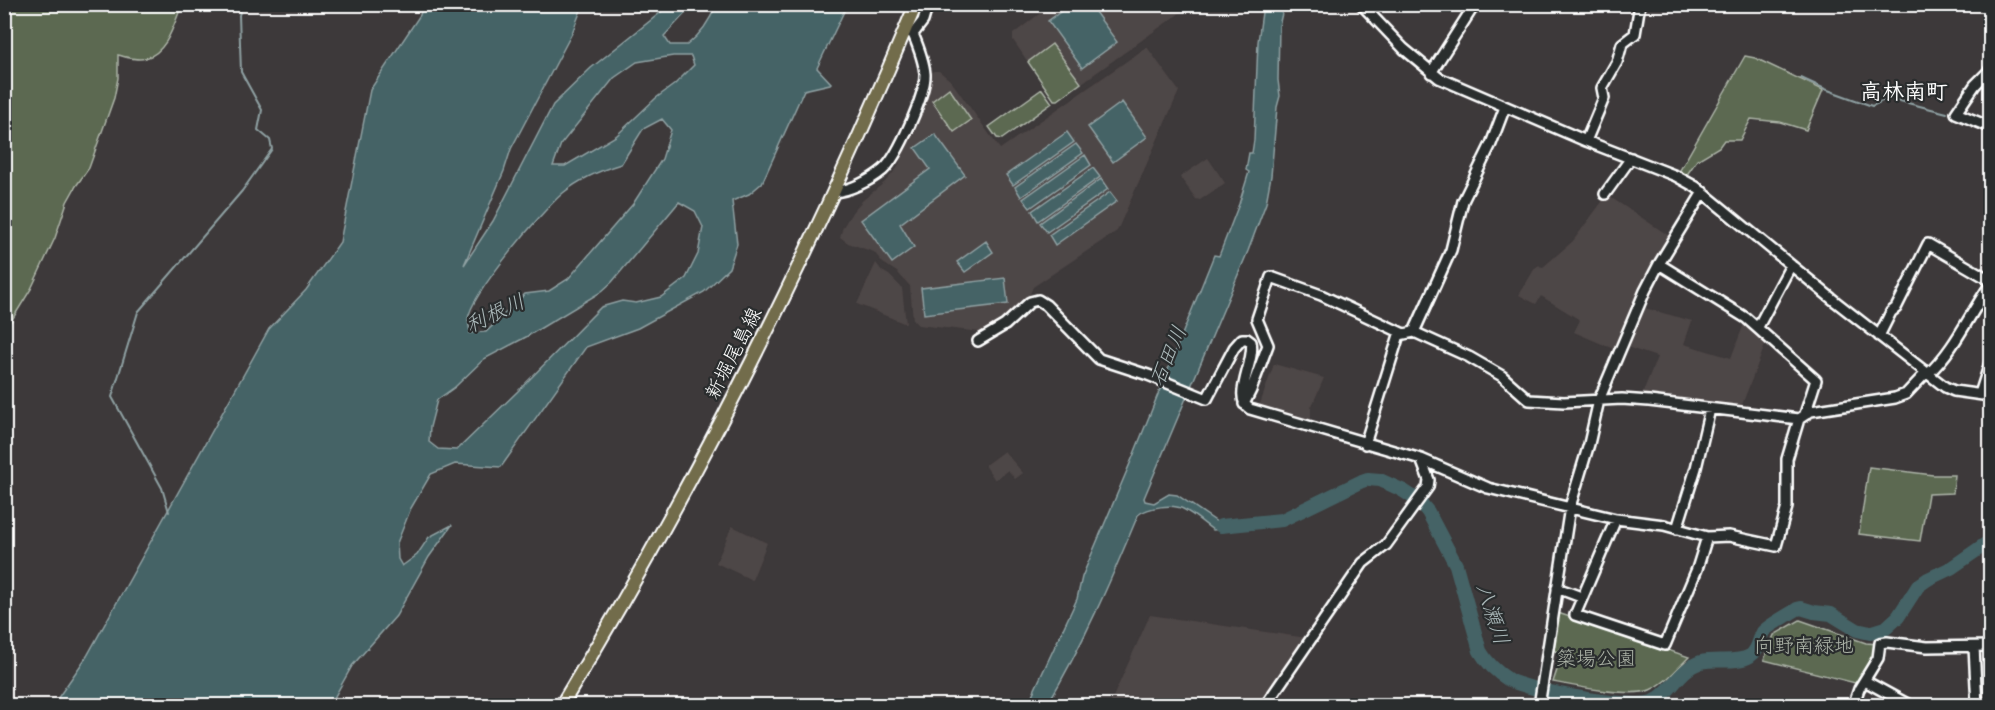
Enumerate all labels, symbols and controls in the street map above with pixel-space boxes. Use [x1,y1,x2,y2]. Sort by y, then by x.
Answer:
district label: 高林南町 [1860,79,1948,110]
water label: 利根川 [461,289,531,343]
street label: 新堀尾島線 [700,303,771,405]
water label: 石田川 [1145,322,1197,392]
water label: 八瀬川 [1466,580,1514,650]
park label: 向野南緑地 [1754,634,1854,662]
park label: 簗場公園 [1556,647,1636,675]

